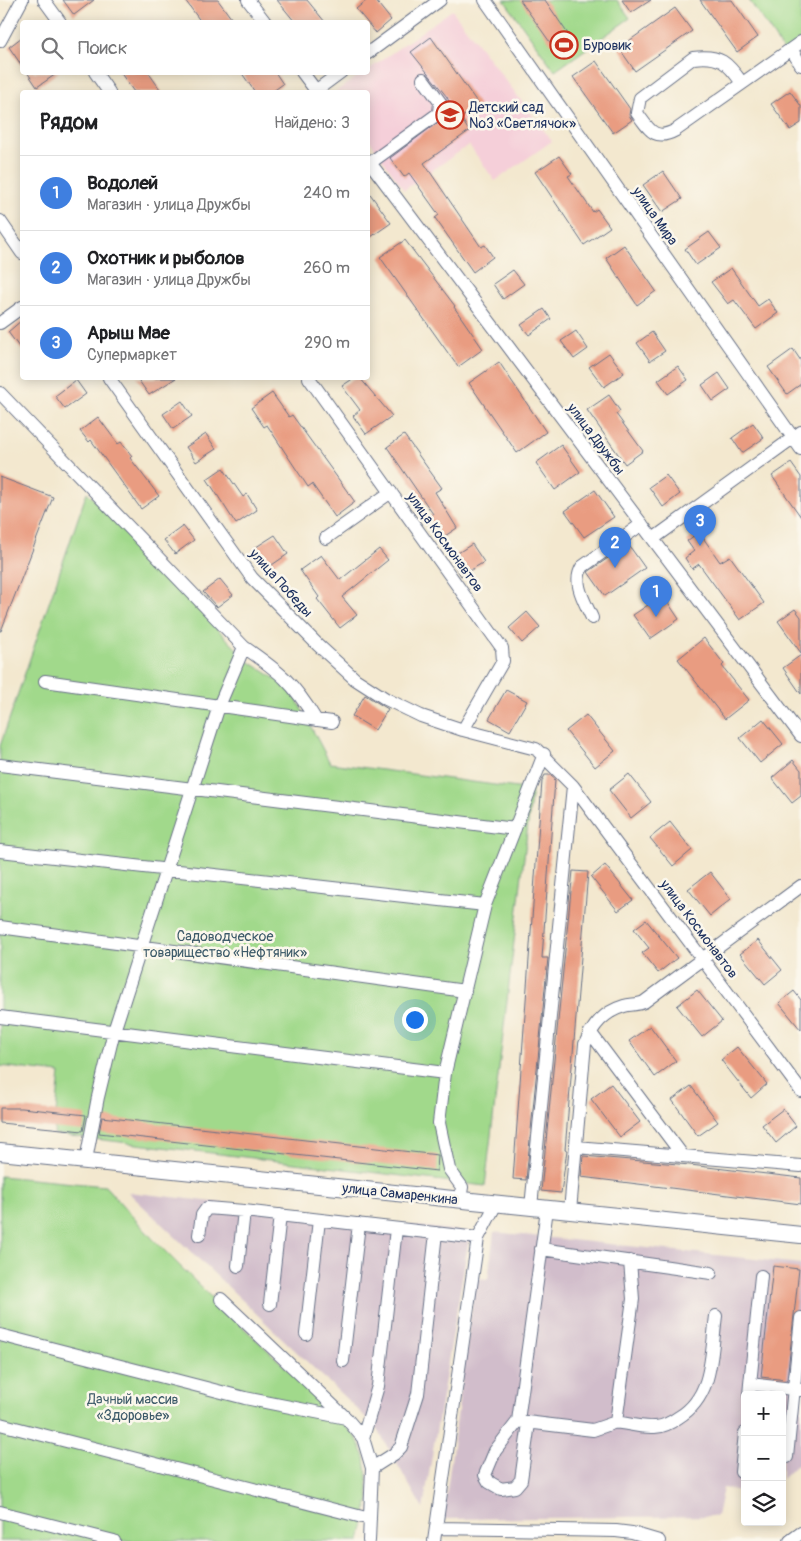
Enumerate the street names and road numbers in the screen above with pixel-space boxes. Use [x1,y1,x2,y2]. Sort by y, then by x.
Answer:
street label: улица Мира [628,183,681,248]
street label: улица Дружбы [563,399,628,478]
street label: улица Космонавтов [403,488,487,595]
street label: улица Победы [245,545,316,621]
street label: улица Космонавтов [656,876,742,982]
street label: улица Самаренкина [340,1179,459,1209]

